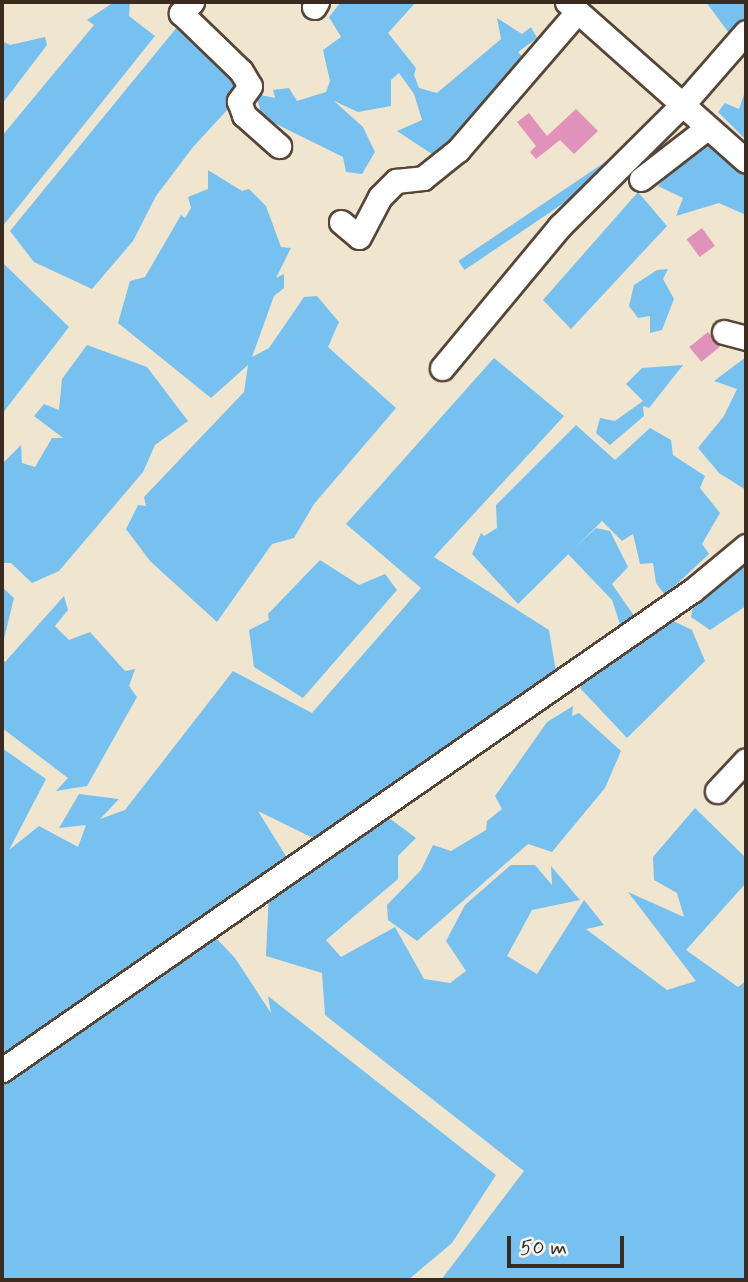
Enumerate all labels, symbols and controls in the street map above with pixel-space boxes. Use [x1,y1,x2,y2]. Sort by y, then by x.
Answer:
scale bar [510,1222,627,1266]
text: 50 m [520,1234,567,1262]

